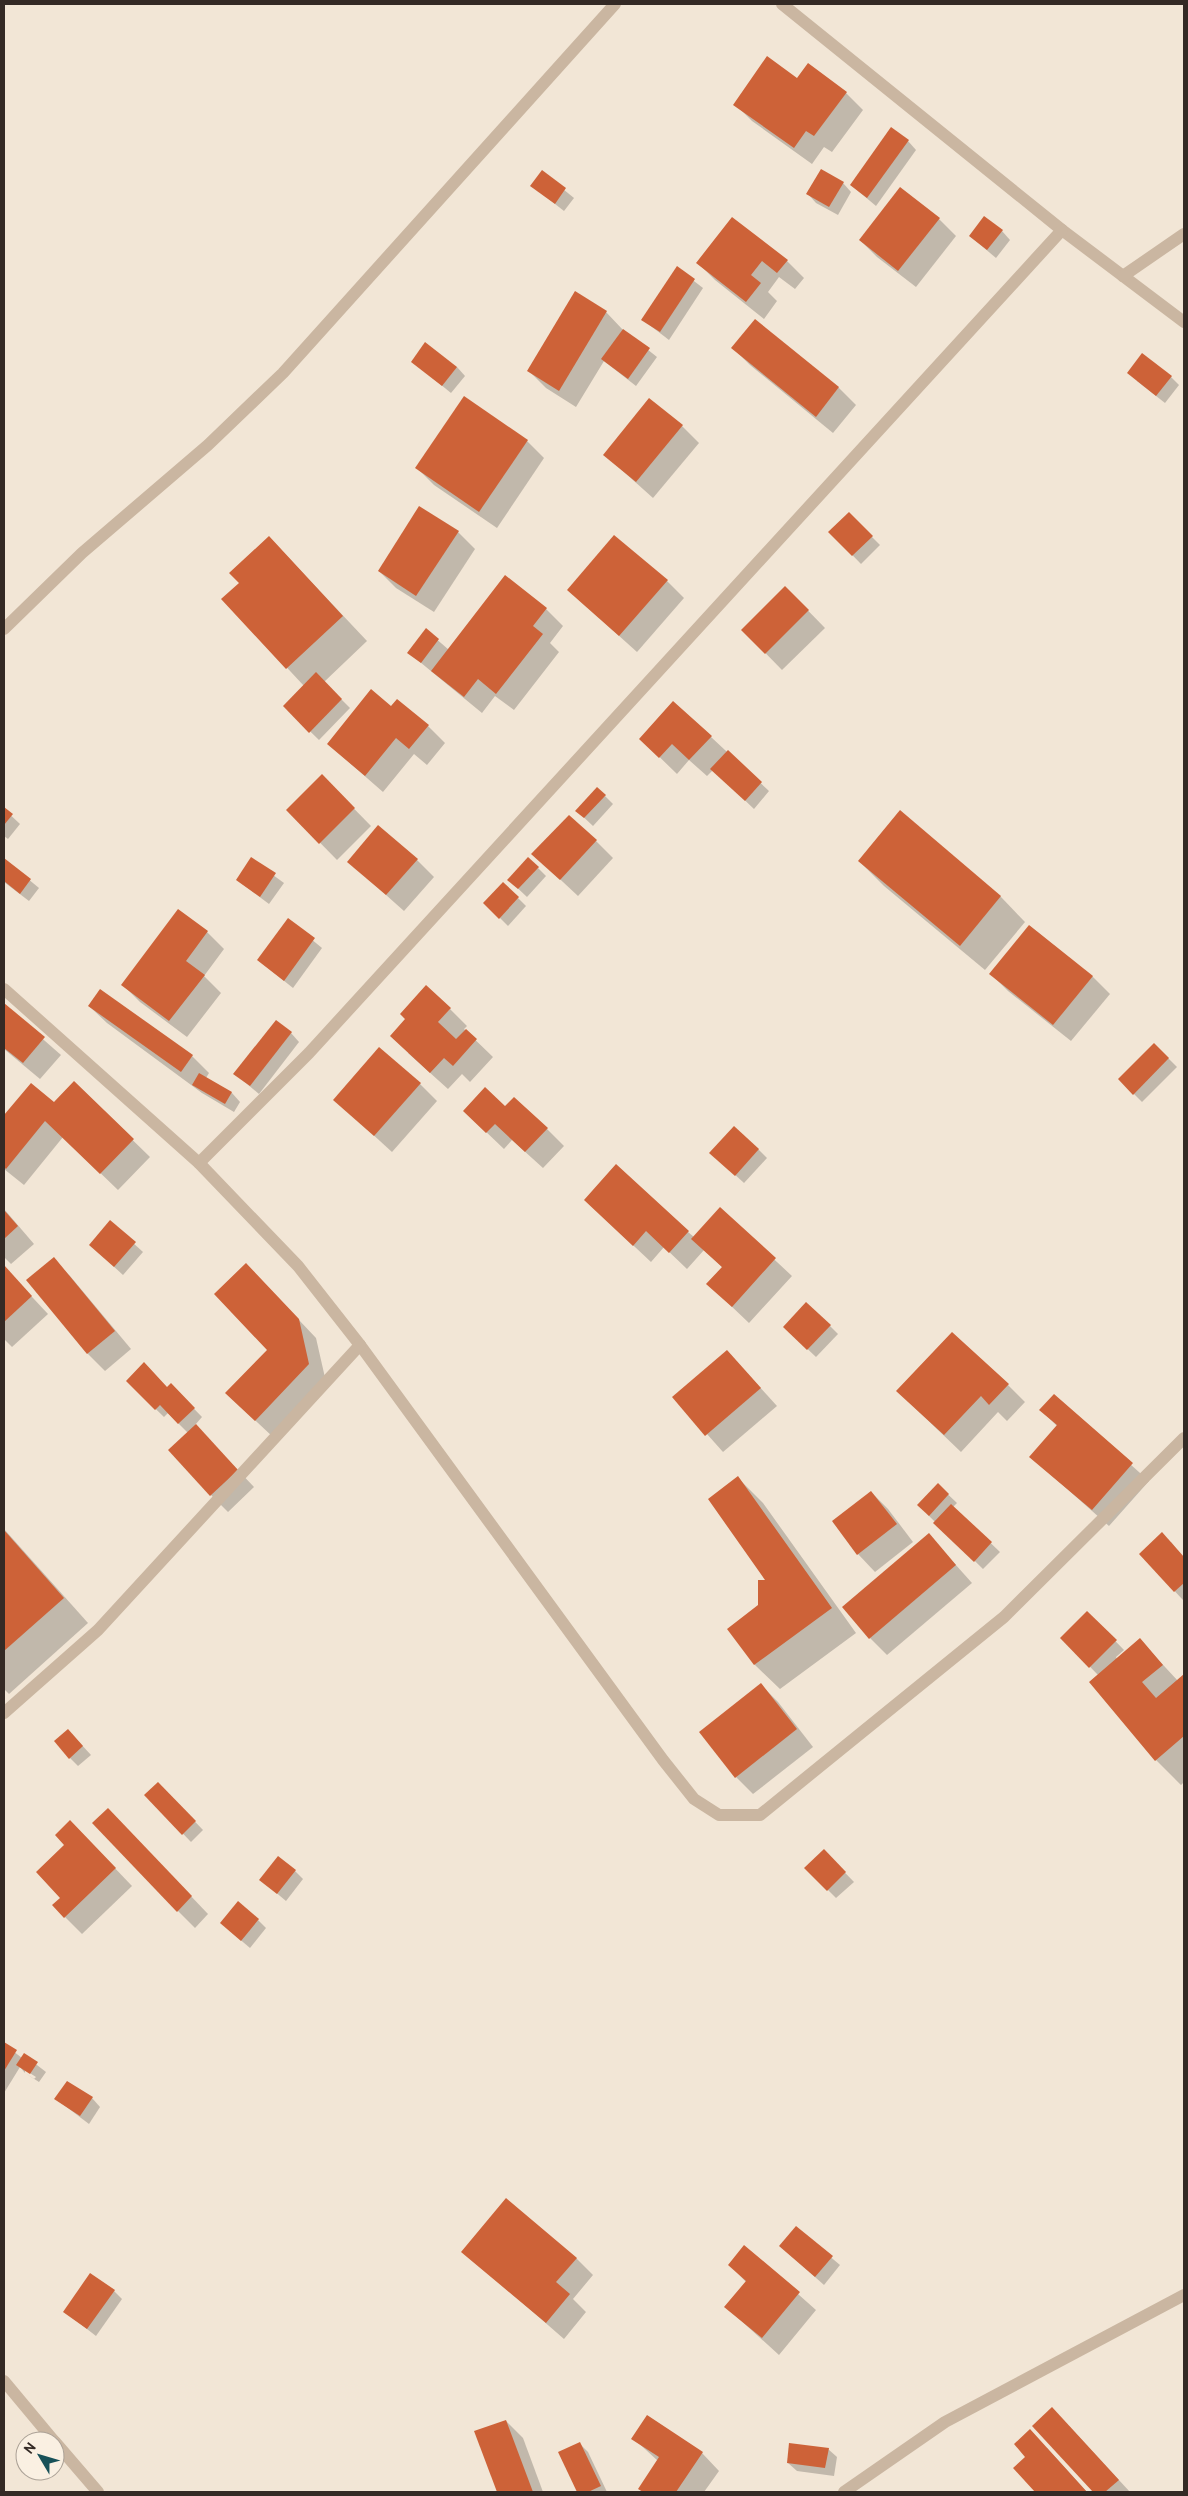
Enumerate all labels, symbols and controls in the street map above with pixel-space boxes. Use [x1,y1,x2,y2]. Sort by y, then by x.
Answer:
north arrow [15,2431,65,2481]
text: N [21,2440,41,2458]

